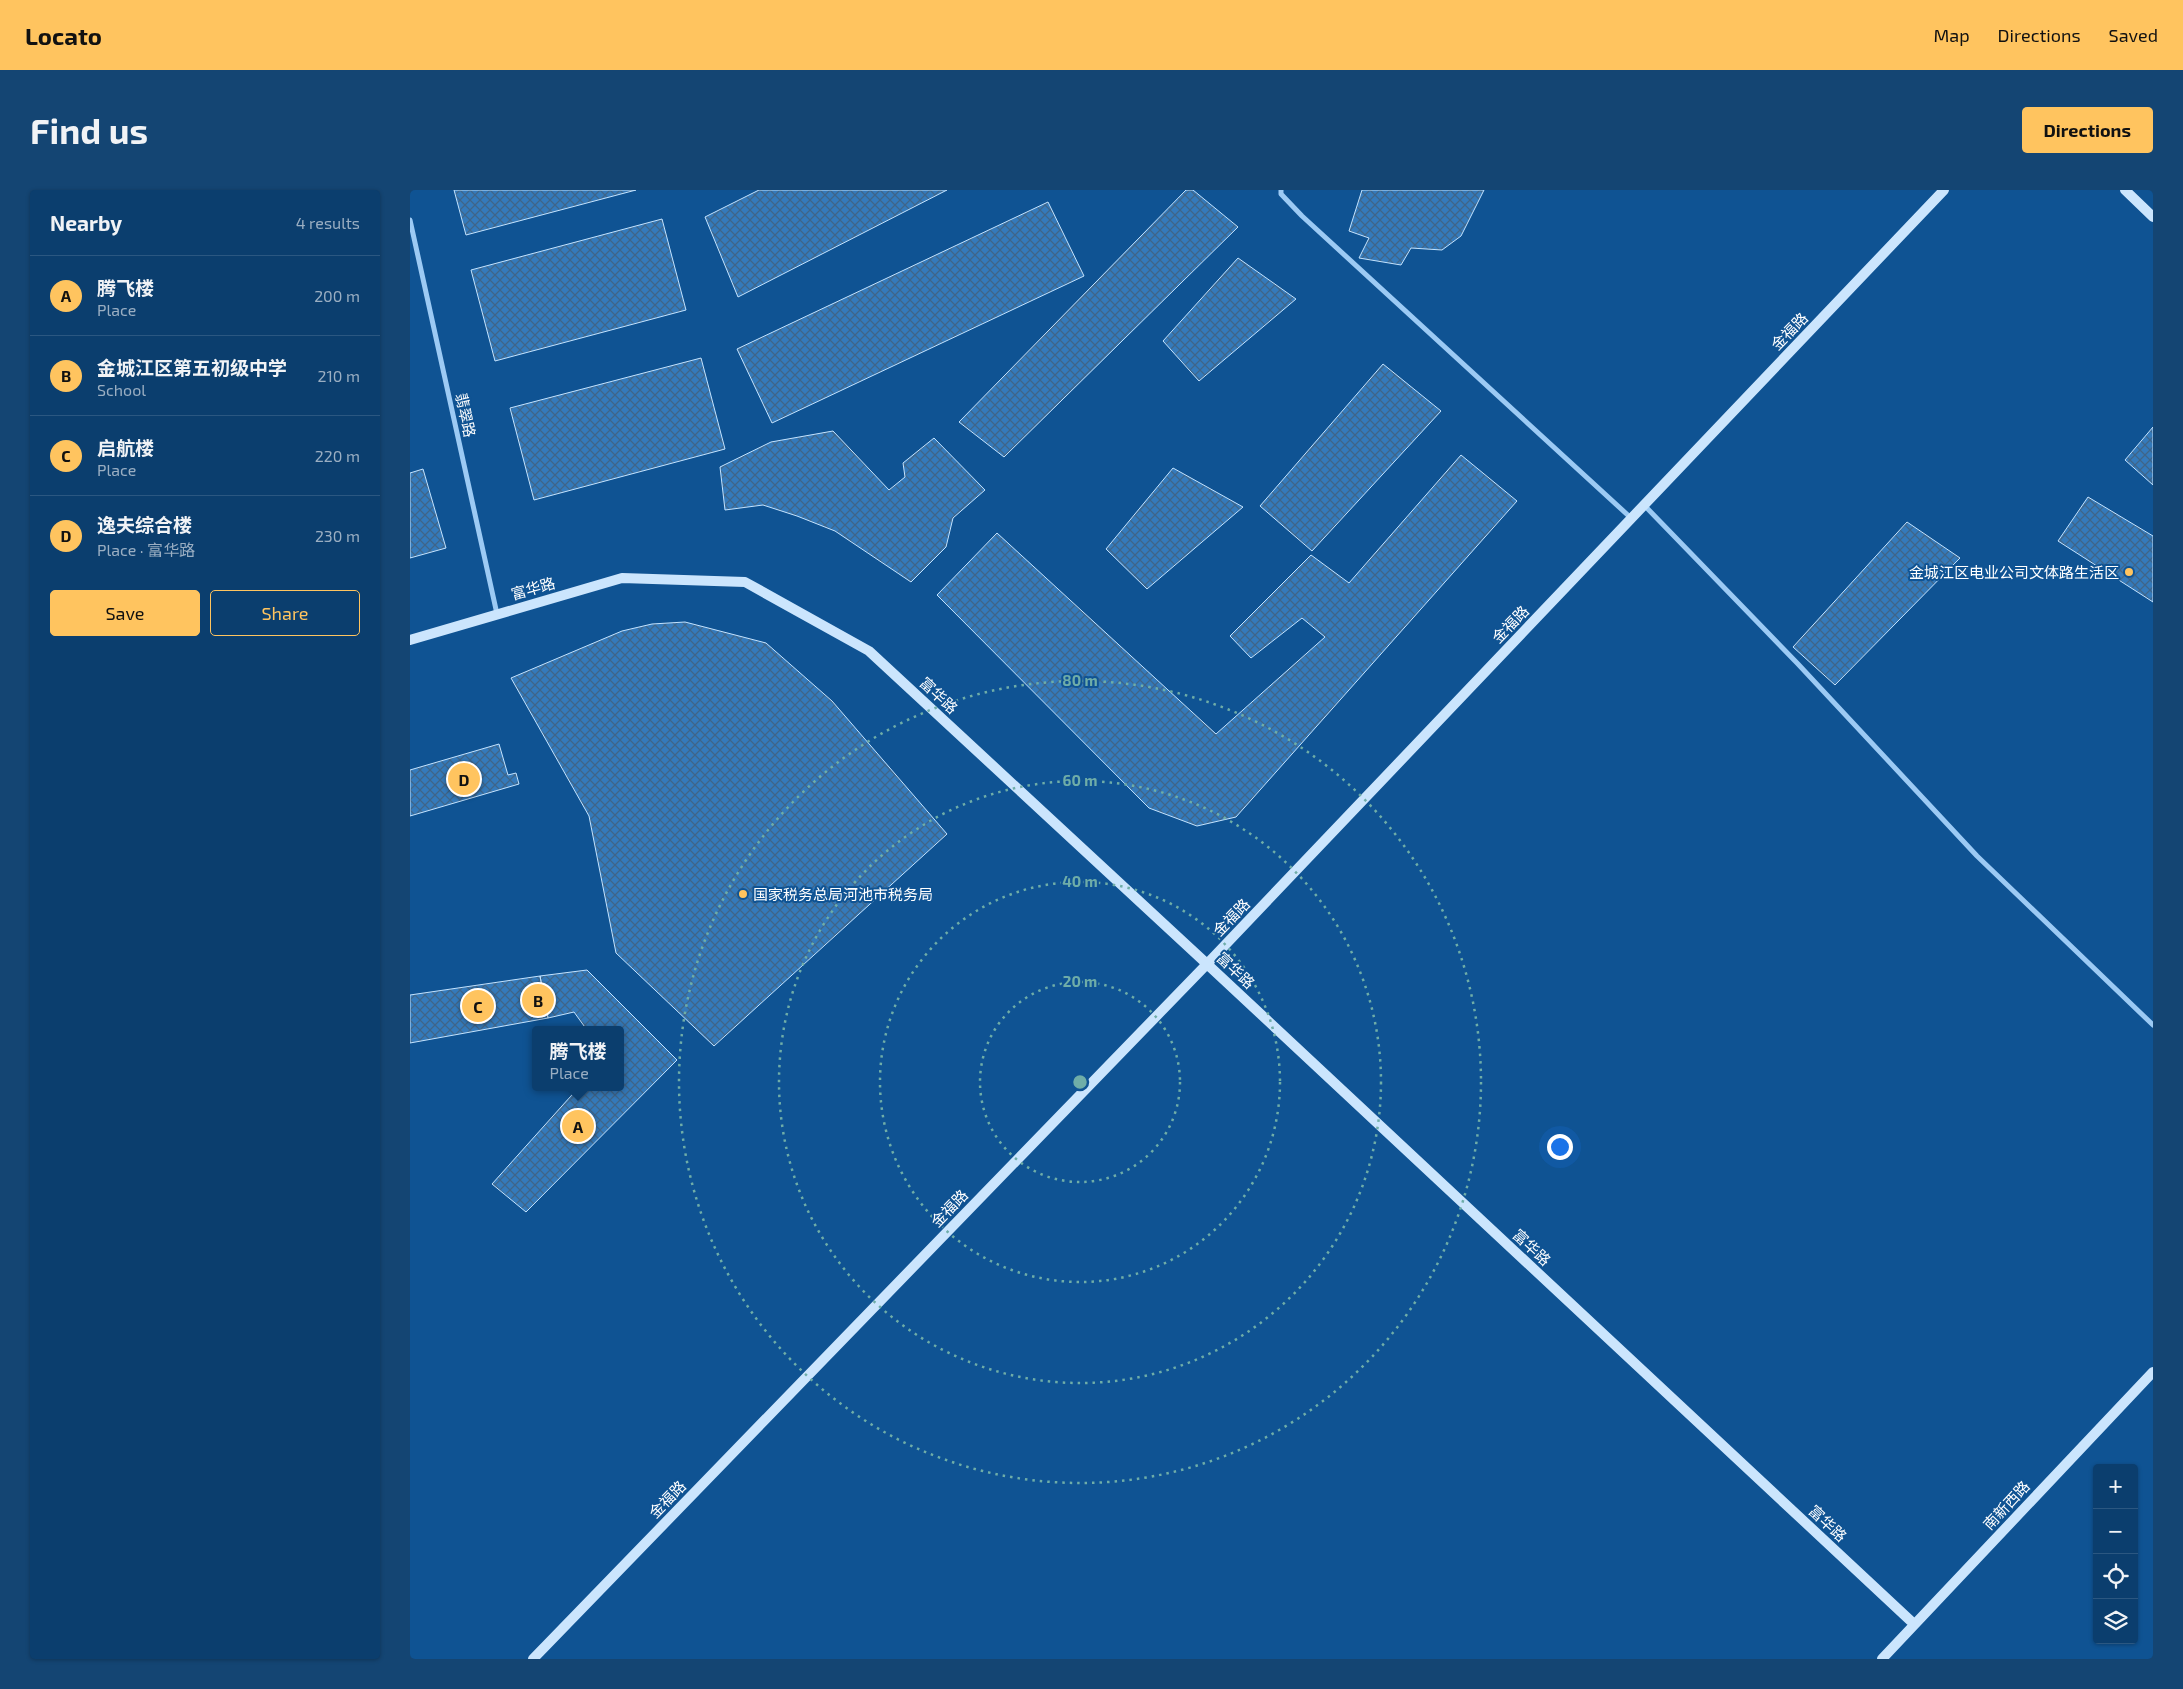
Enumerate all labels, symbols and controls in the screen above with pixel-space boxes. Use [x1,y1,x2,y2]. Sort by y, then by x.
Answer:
text: Locato [25,21,102,50]
text: Map [1933,24,1970,46]
text: Directions [1998,24,2081,46]
text: Saved [2109,24,2158,46]
button: Directions [2022,107,2153,153]
text: Find us [30,109,148,151]
text: Nearby [50,210,122,235]
text: 4 results [296,213,360,232]
text: 腾飞楼 [97,276,154,299]
text: A [61,286,71,305]
text: 200 m [314,286,360,305]
text: Place [97,300,136,319]
street label: 金福路 [1767,309,1811,353]
text: 金城江区第五初级中学 [97,356,287,379]
text: B [61,366,71,385]
text: 210 m [317,366,360,385]
text: School [97,380,146,399]
street label: 翡翠路 [453,391,479,439]
text: 启航楼 [97,436,154,459]
text: C [61,446,71,465]
text: 220 m [315,446,360,465]
text: Place [97,460,136,479]
text: 逸夫综合楼 [97,513,192,536]
text: D [61,526,71,545]
text: 230 m [315,526,360,545]
text: Place · 富华路 [97,540,195,559]
place label: 金城江区电业公司文体路生活区 [1909,563,2119,581]
marker: 金城江区电业公司文体路生活区 [2123,566,2135,578]
street label: 富华路 [509,573,557,603]
button: Save [50,590,200,636]
button: Share [210,590,360,636]
street label: 金福路 [1488,602,1532,646]
text: 80 m [1062,671,1098,689]
street label: 富华路 [916,673,962,717]
pin: D [448,760,480,798]
text: 60 m [1063,771,1097,789]
text: 40 m [1062,872,1098,890]
place label: 国家税务总局河池市税务局 [753,885,933,903]
marker: 国家税务总局河池市税务局 [737,888,749,900]
street label: 金福路 [1209,895,1253,939]
street label: 富华路 [1213,948,1259,992]
text: 20 m [1063,972,1097,990]
pin: B [522,981,554,1019]
pin: C [462,987,494,1025]
popup [532,1026,624,1091]
text: 腾飞楼 [549,1039,607,1062]
text: Place [549,1063,589,1082]
centre of rings [1071,1073,1089,1091]
pin: A [562,1107,594,1145]
your location [1547,1134,1573,1160]
street label: 金福路 [927,1186,971,1230]
street label: 富华路 [1509,1225,1555,1269]
map controls [2093,1464,2138,1644]
button: + [2093,1464,2138,1509]
street label: 金福路 [645,1477,689,1521]
street label: 南新西路 [1979,1477,2033,1533]
street label: 富华路 [1805,1501,1851,1545]
button: − [2093,1509,2138,1554]
button: locate [2093,1554,2138,1599]
button: layers [2093,1599,2138,1644]

